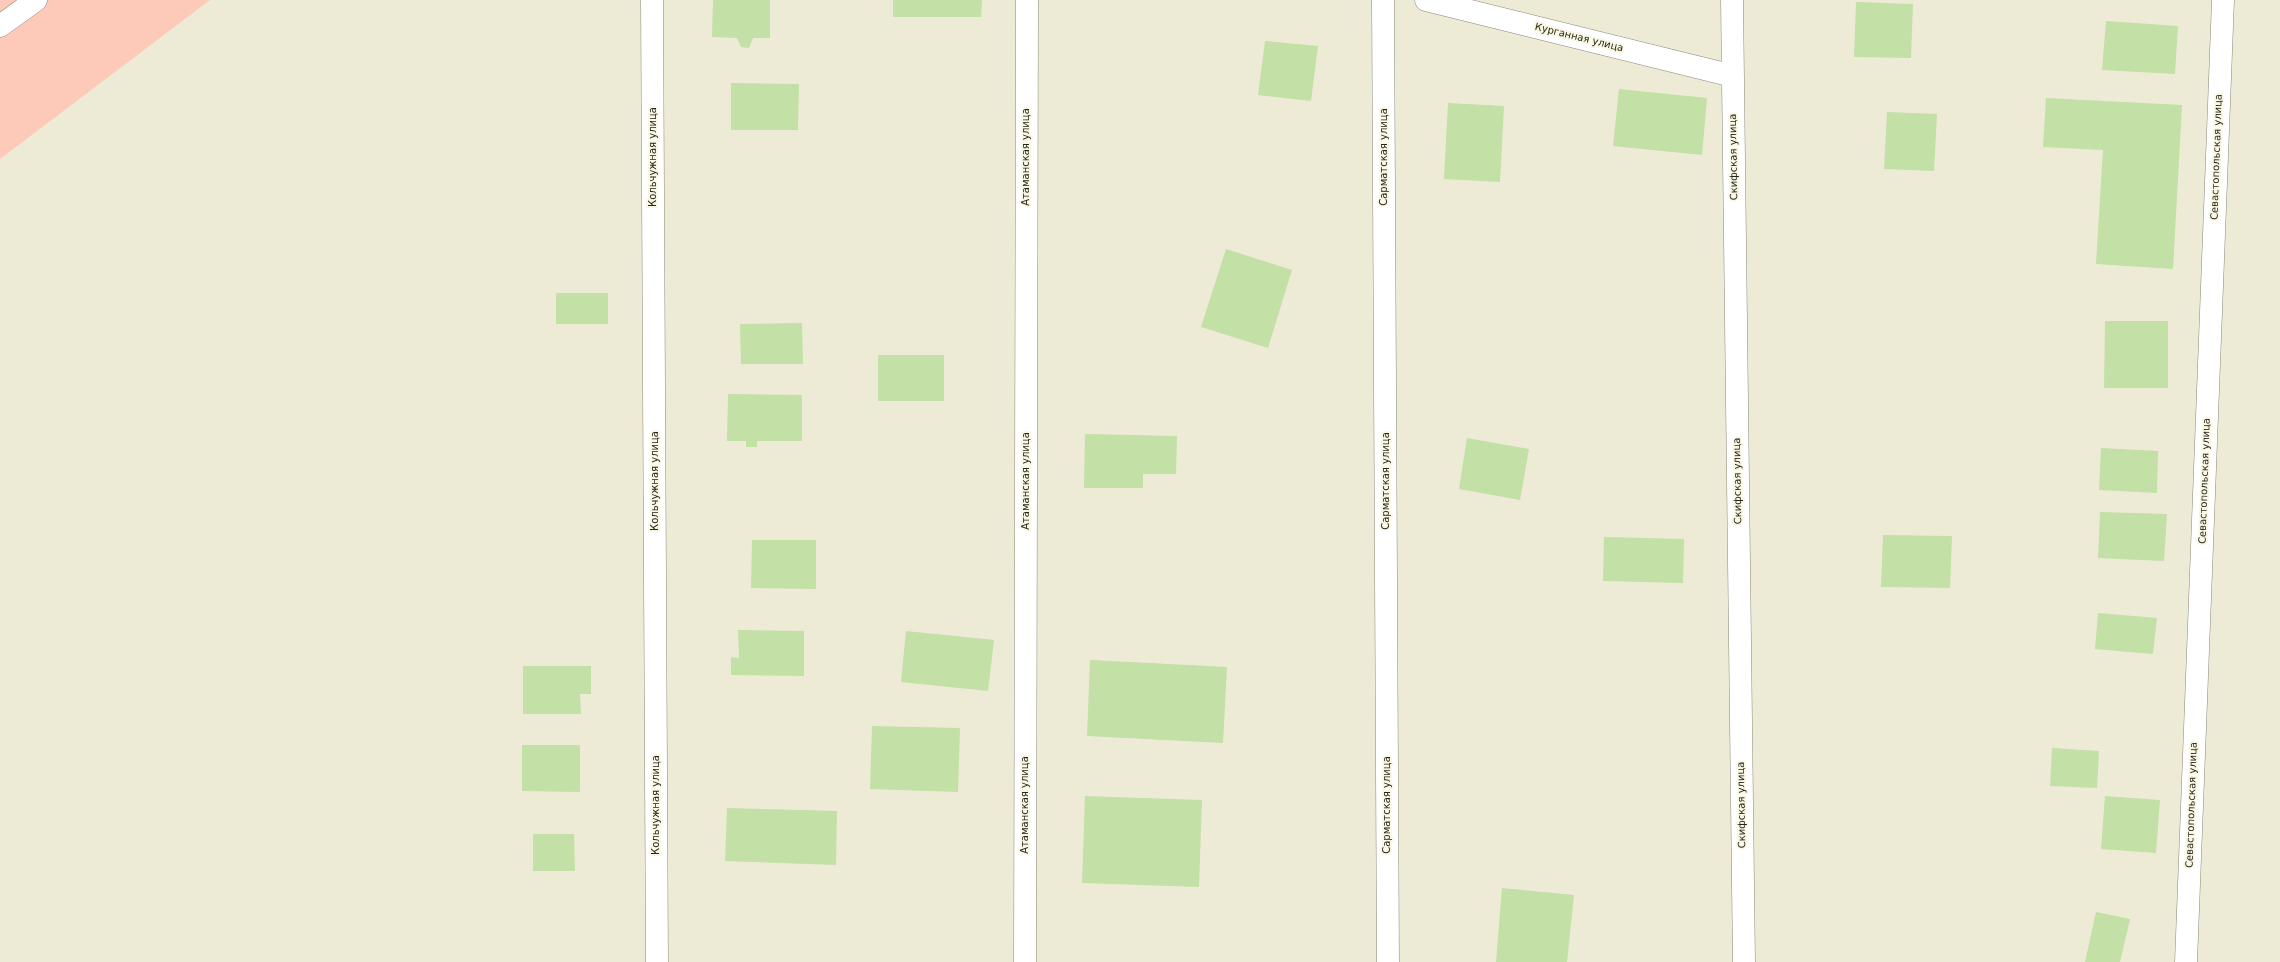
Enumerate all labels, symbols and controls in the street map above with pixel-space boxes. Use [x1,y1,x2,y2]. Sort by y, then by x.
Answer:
street label: Курганная улица [1533,21,1625,55]
street label: Севастопольская улица [2209,94,2225,220]
street label: Кольчужная улица [647,107,659,207]
street label: Атаманская улица [1020,108,1032,206]
street label: Сарматская улица [1378,108,1390,206]
street label: Скифская улица [1727,114,1741,200]
street label: Севастопольская улица [2197,418,2213,544]
street label: Кольчужная улица [649,431,661,531]
street label: Атаманская улица [1020,432,1032,530]
street label: Сарматская улица [1380,432,1392,530]
street label: Скифская улица [1731,438,1745,524]
street label: Севастопольская улица [2184,742,2200,868]
street label: Кольчужная улица [650,755,662,855]
street label: Атаманская улица [1019,756,1031,854]
street label: Сарматская улица [1381,756,1393,854]
street label: Скифская улица [1735,762,1749,848]

